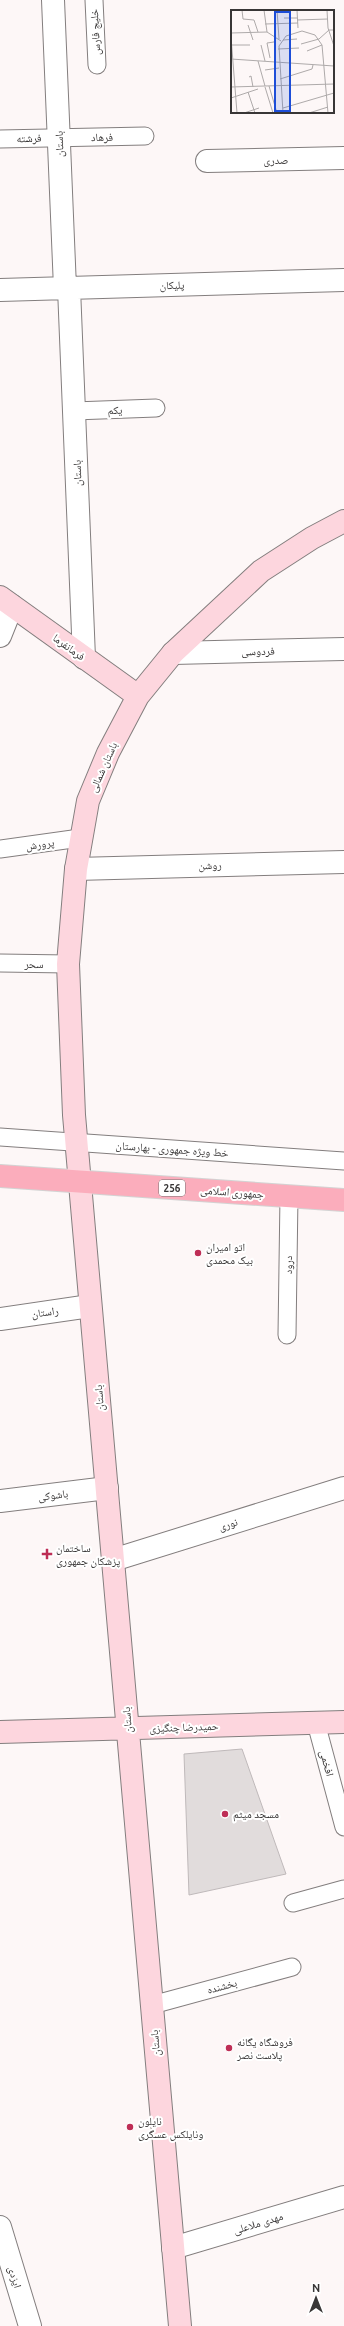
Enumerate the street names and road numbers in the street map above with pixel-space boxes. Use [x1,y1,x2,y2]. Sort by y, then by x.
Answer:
street label: خلیج فارس [88,9,103,55]
street label: باستان [53,131,66,157]
street label: فرهاد [91,131,113,143]
street label: فرشته [16,132,42,144]
street label: صدری [263,154,289,167]
street label: پلیکان [159,279,185,293]
street label: یکم [107,404,123,418]
street label: باستان [71,460,84,486]
street label: فرمانفرما [51,631,88,663]
street label: فردوسی [241,645,275,658]
street label: باستان شمالی [87,740,120,794]
street label: پرورش [25,836,55,853]
street label: روشن [198,859,222,872]
street label: سحر [23,958,44,970]
street label: خط ویژه جمهوری - بهارستان [115,1139,229,1160]
road number: 256 [159,1180,185,1196]
street label: جمهوری اسلامی [200,1184,264,1201]
street label: درود [282,1255,294,1274]
street label: راستان [31,1304,59,1321]
street label: باستان [92,1384,107,1412]
street label: باشوکی [37,1487,69,1504]
street label: نوری [217,1515,239,1534]
street label: باستان [120,1706,135,1734]
street label: حمیدرضا چنگیزی [149,1720,219,1735]
street label: افخمی [317,1749,336,1778]
street label: بخشنده [206,1976,238,1996]
street label: باستان [148,2029,163,2057]
street label: مهدی ملاعلی [232,2210,285,2237]
street label: ایزدی [5,2265,24,2290]

